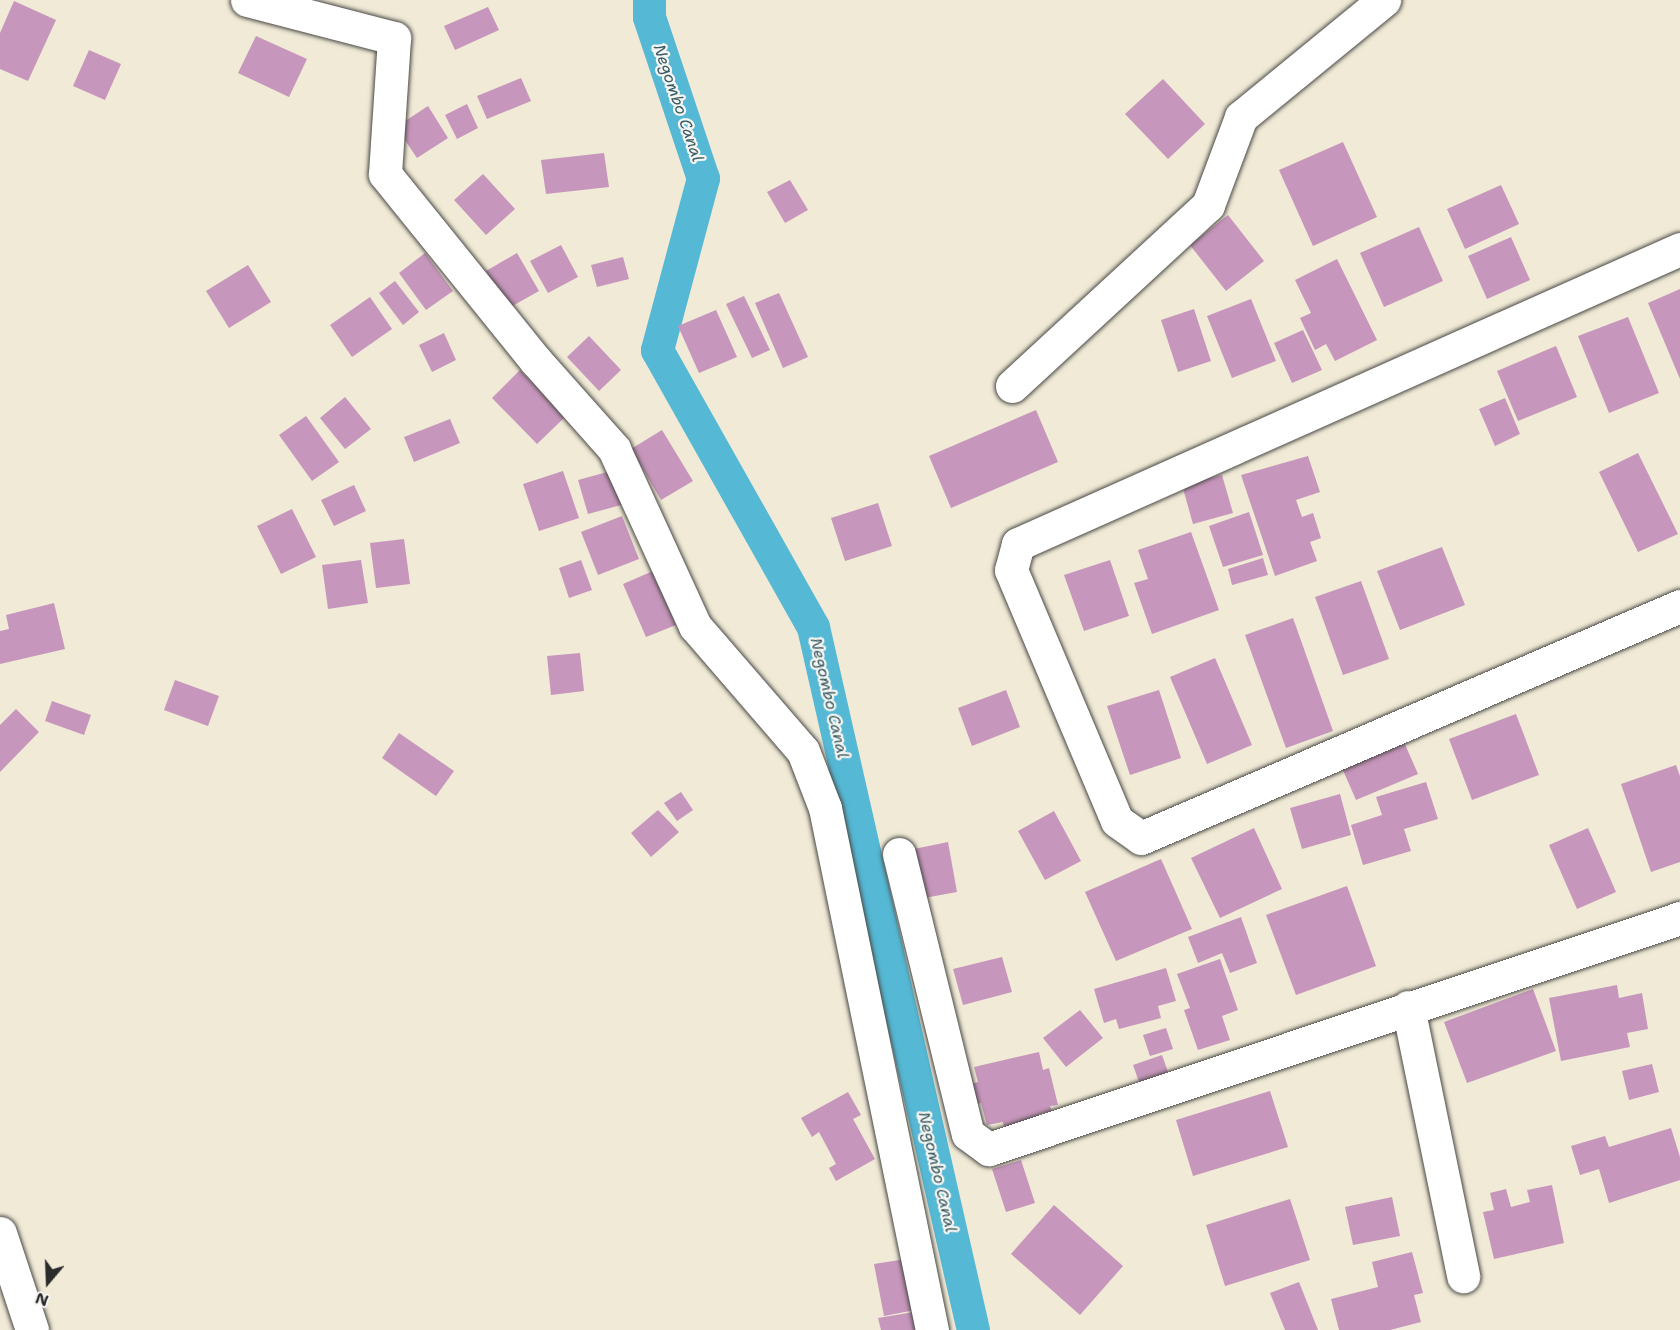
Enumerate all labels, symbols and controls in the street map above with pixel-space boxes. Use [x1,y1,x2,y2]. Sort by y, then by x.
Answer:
water label: Negombo Canal [649,42,707,164]
water label: Negombo Canal [806,636,852,760]
water label: Negombo Canal [914,1110,960,1234]
north arrow [18,1252,78,1312]
text: N [33,1287,51,1311]

